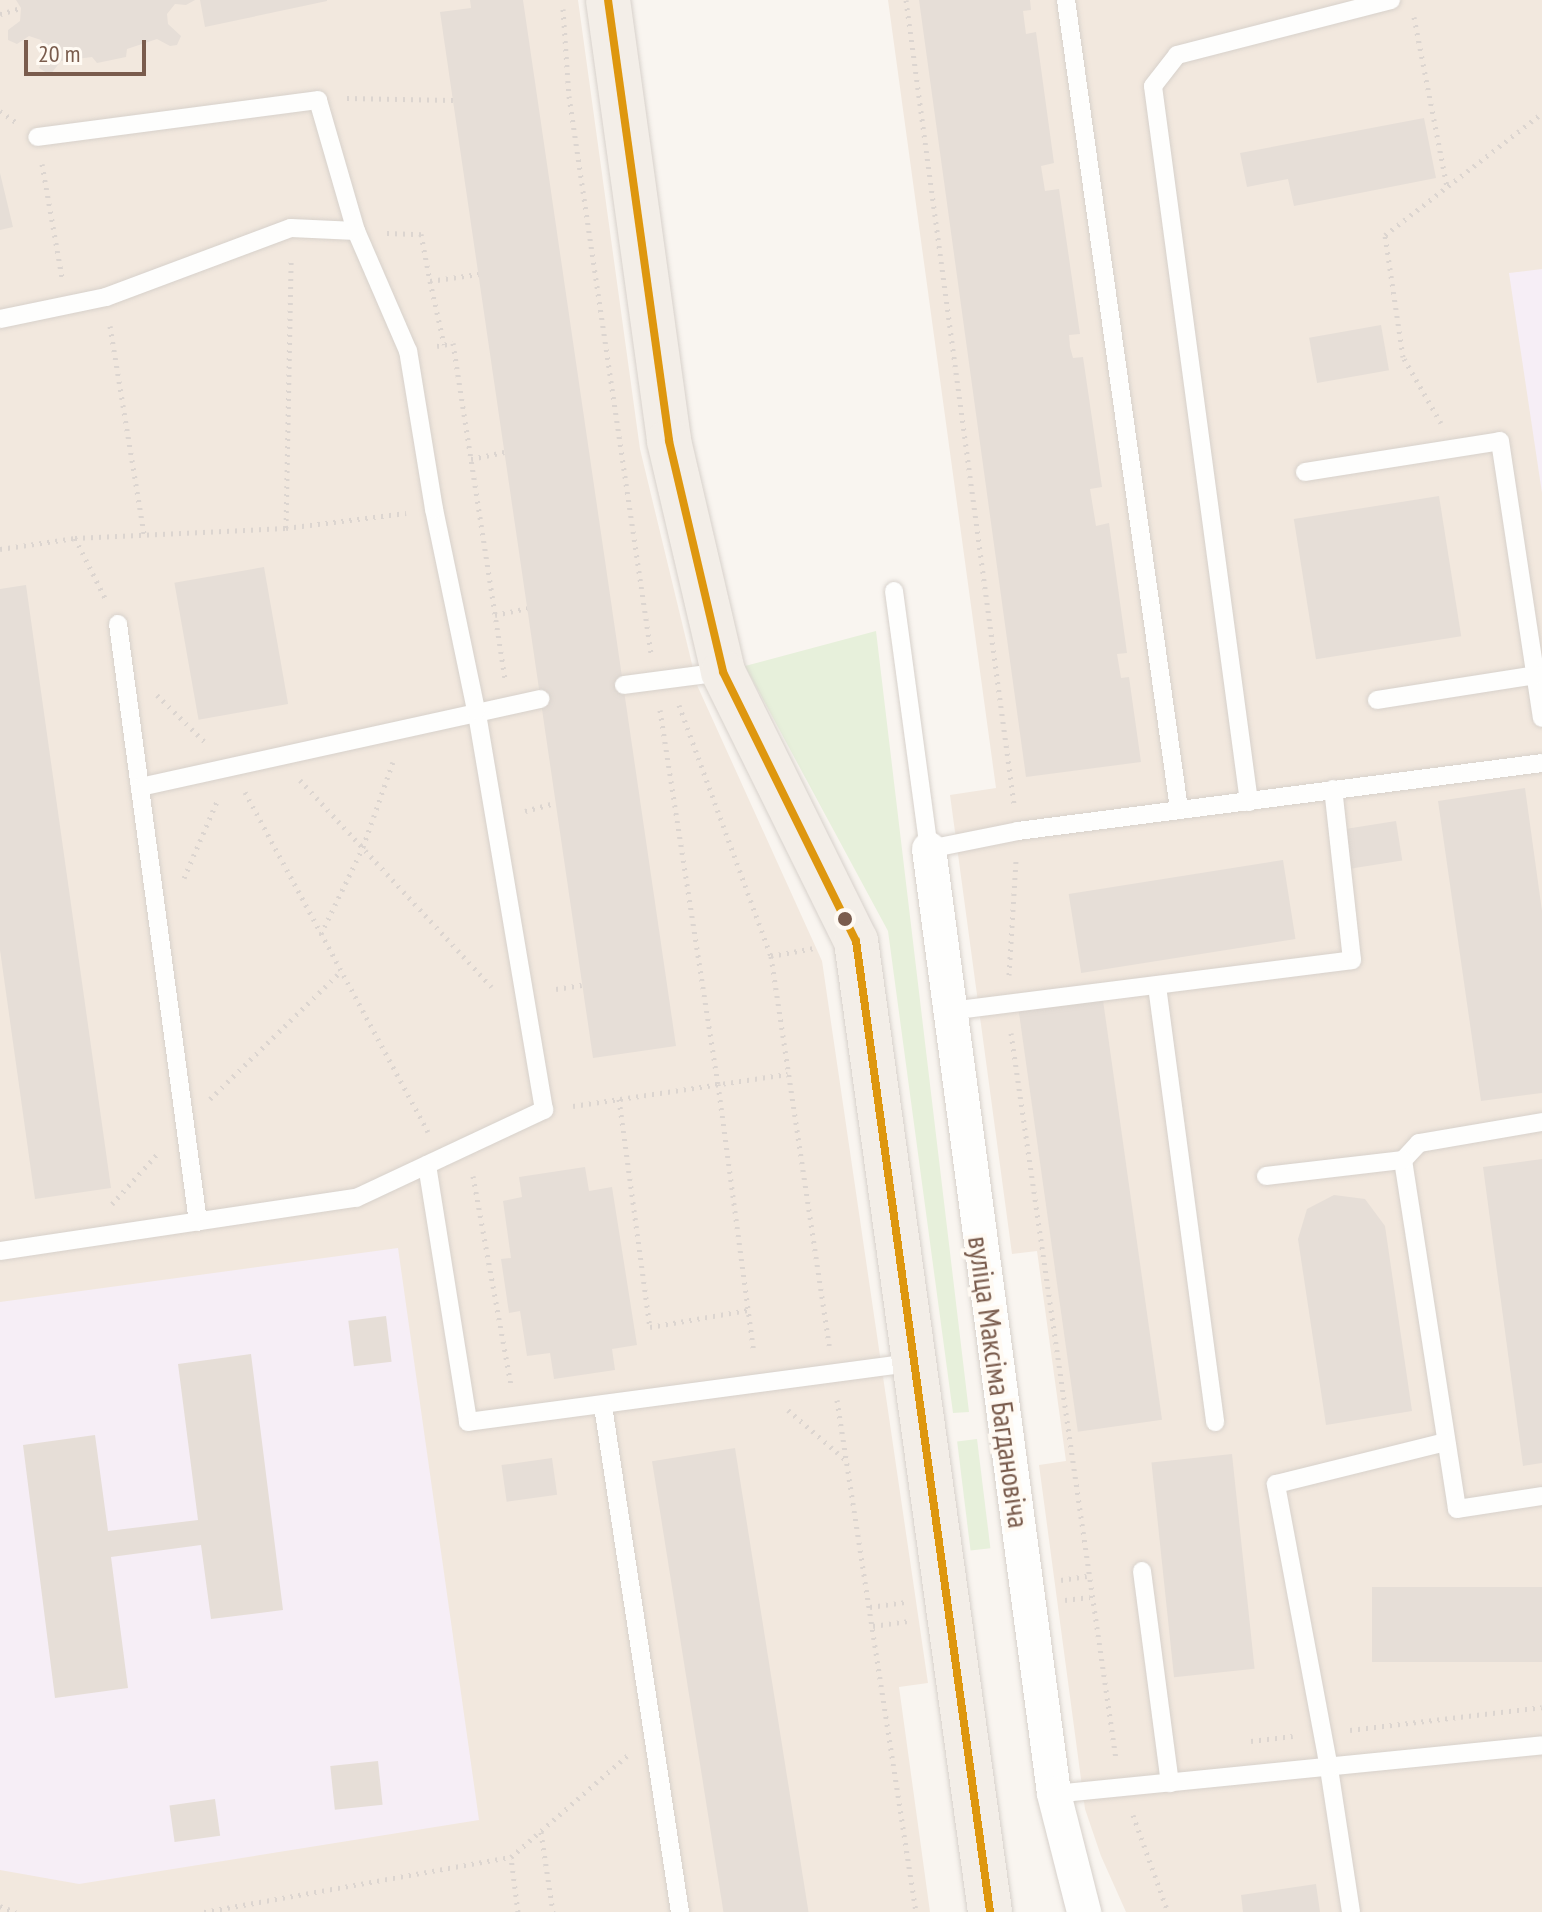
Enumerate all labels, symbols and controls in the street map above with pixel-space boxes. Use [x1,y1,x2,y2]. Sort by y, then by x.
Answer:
scale bar [28,24,150,74]
text: 20 m [38,38,80,69]
unlabelled marker [837,911,853,927]
street label: вуліца Максіма Багдановіча [961,1234,1037,1530]

